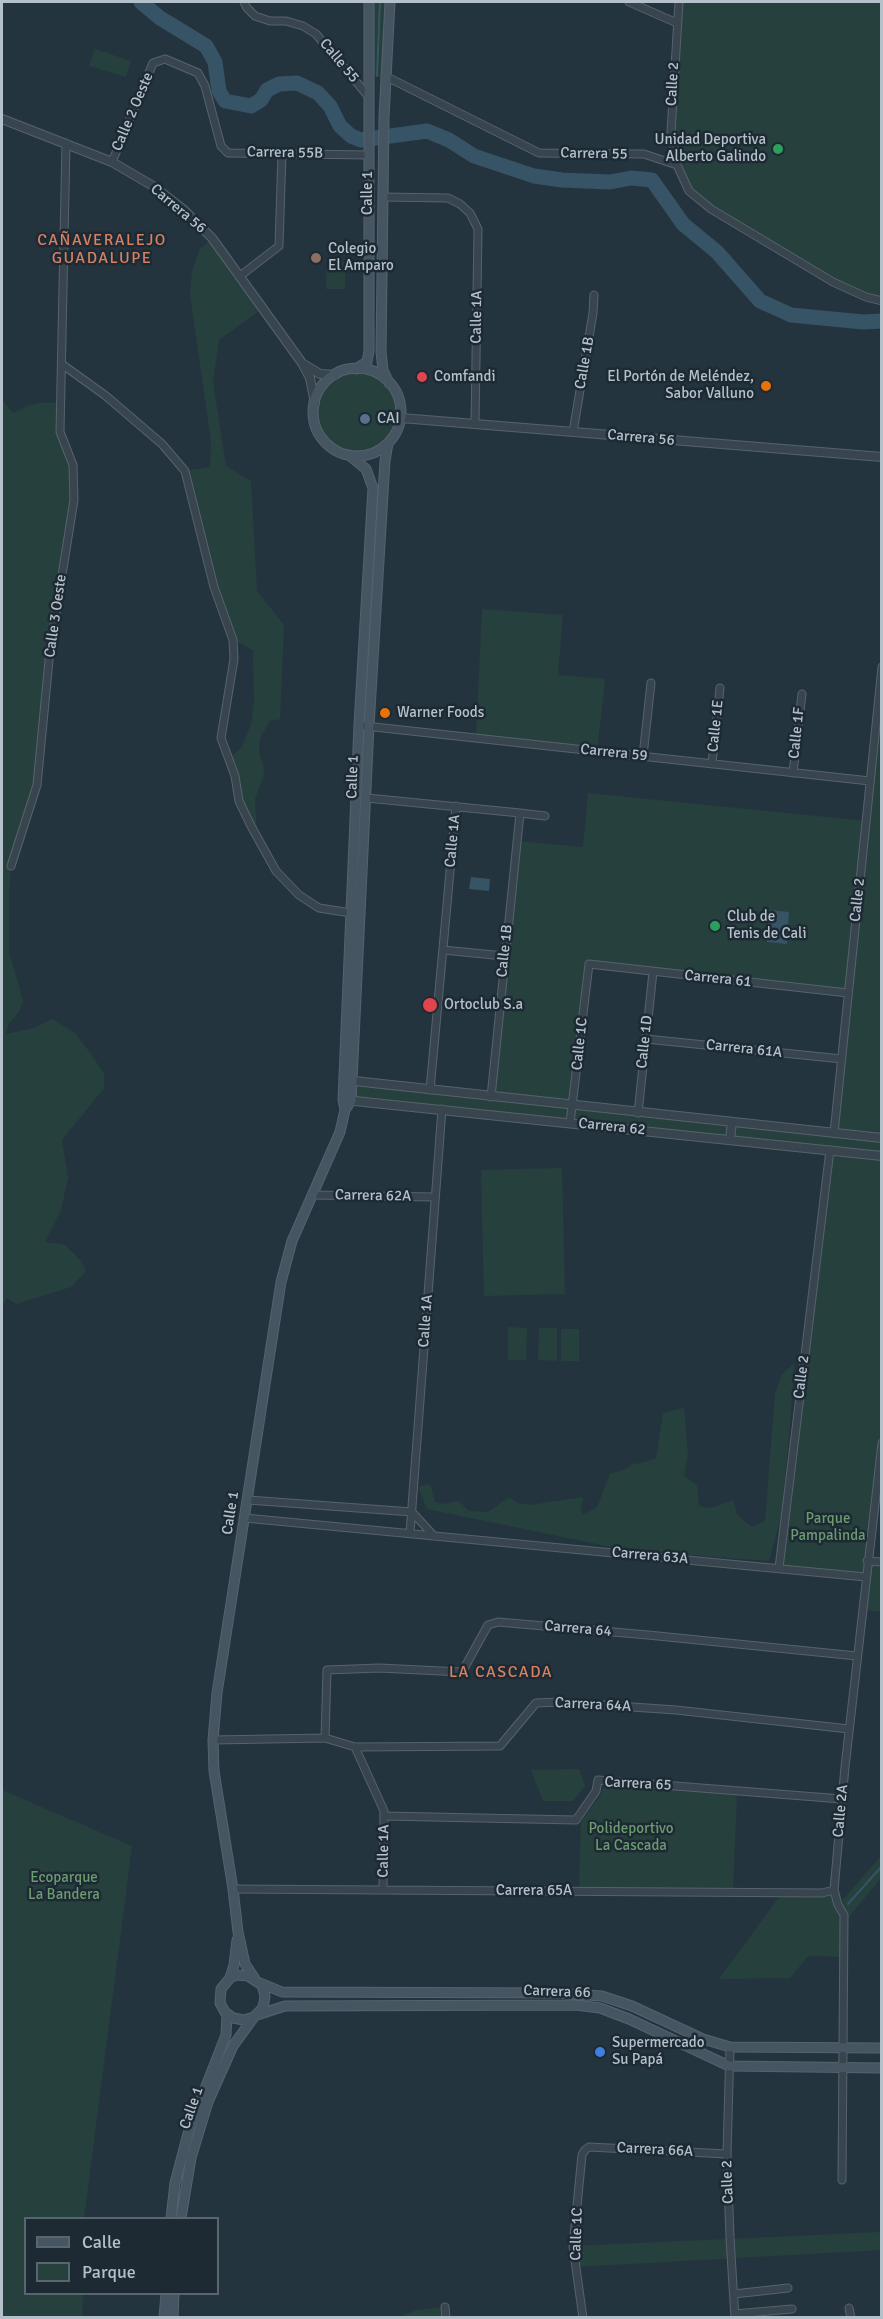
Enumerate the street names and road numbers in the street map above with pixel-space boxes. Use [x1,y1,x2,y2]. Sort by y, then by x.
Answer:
street label: Calle 55 [315,35,363,87]
street label: Calle 2 [663,62,683,106]
street label: Calle 2 Oeste [108,70,158,154]
street label: Carrera 55B [247,143,323,163]
street label: Carrera 55 [560,144,628,164]
street label: Calle 1 [359,171,377,215]
street label: Carrera 56 [146,180,210,238]
street label: Calle 1A [468,290,486,344]
street label: Calle 1B [572,335,598,391]
street label: Carrera 56 [607,426,675,450]
street label: Calle 3 Oeste [41,573,71,659]
street label: Calle 1E [704,699,728,753]
street label: Calle 1F [785,706,809,760]
street label: Carrera 59 [580,741,648,765]
street label: Calle 1 [343,755,363,799]
street label: Calle 1A [442,814,464,868]
street label: Calle 2 [847,877,869,923]
street label: Calle 1B [493,924,517,978]
street label: Carrera 61 [684,967,752,991]
street label: Calle 1D [633,1014,657,1070]
street label: Calle 1C [568,1017,592,1071]
street label: Carrera 61A [705,1036,783,1062]
street label: Carrera 62 [578,1115,646,1139]
street label: Carrera 62A [335,1186,411,1206]
street label: Calle 1A [415,1294,437,1348]
street label: Calle 2 [790,1354,814,1400]
street label: Calle 1 [219,1490,243,1536]
street label: Carrera 63A [611,1544,689,1568]
street label: Carrera 64 [544,1617,612,1641]
street label: Carrera 64A [554,1694,632,1716]
street label: Carrera 65 [604,1773,672,1795]
street label: Calle 2A [830,1784,852,1838]
street label: Calle 1A [375,1824,393,1878]
street label: Carrera 65A [496,1882,572,1900]
street label: Carrera 66 [523,1982,591,2002]
street label: Calle 1 [176,2084,208,2132]
street label: Carrera 66A [616,2139,694,2161]
street label: Calle 2 [718,2160,738,2204]
street label: Calle 1C [567,2207,587,2261]

